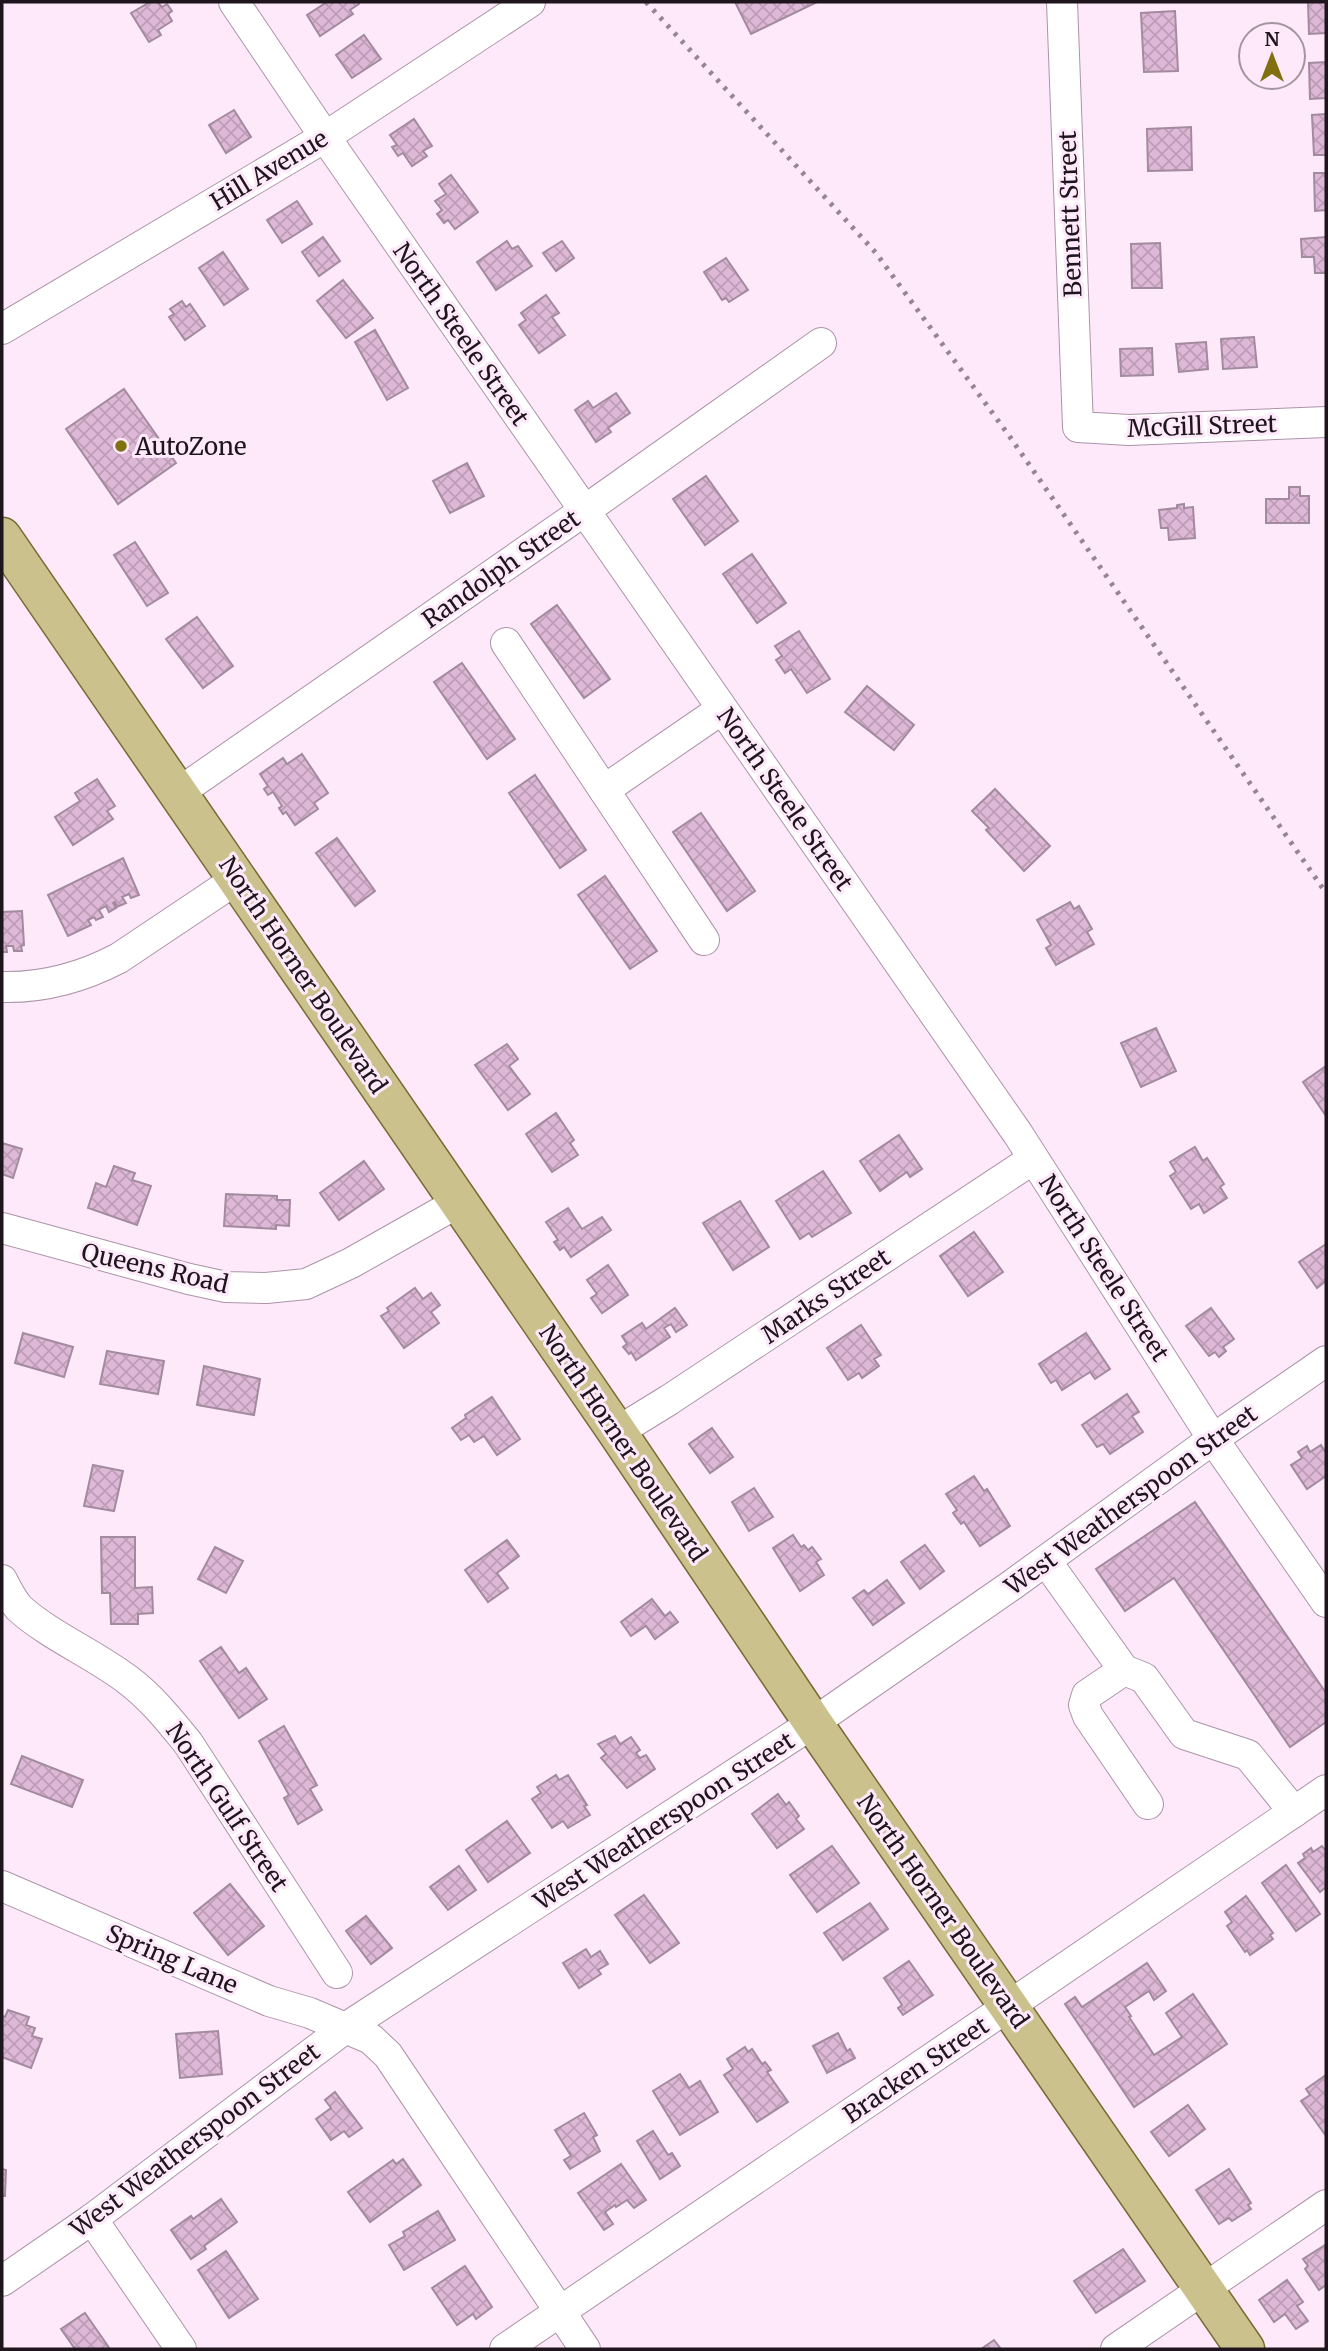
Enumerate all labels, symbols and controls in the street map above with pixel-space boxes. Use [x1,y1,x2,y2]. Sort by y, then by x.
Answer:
north arrow [1237,21,1307,91]
text: N [1264,27,1280,51]
street label: Hill Avenue [205,123,333,217]
street label: Bennett Street [1052,129,1088,298]
street label: North Steele Street [386,236,536,432]
street label: McGill Street [1127,408,1278,444]
place label: AutoZone [134,431,246,462]
marker: AutoZone [113,438,129,454]
street label: Randolph Street [416,503,586,635]
street label: North Steele Street [710,701,860,897]
street label: North Horner Boulevard [212,851,394,1099]
street label: North Steele Street [1032,1169,1176,1368]
street label: Queens Road [79,1236,231,1300]
street label: Marks Street [756,1241,897,1350]
street label: North Horner Boulevard [532,1319,714,1567]
street label: West Weatherspoon Street [998,1398,1264,1603]
street label: North Gulf Street [159,1717,295,1898]
street label: West Weatherspoon Street [527,1725,801,1917]
street label: North Horner Boulevard [850,1788,1036,2034]
street label: Spring Lane [102,1917,242,2001]
street label: Bracken Street [837,2010,995,2130]
street label: West Weatherspoon Street [63,2036,326,2245]

